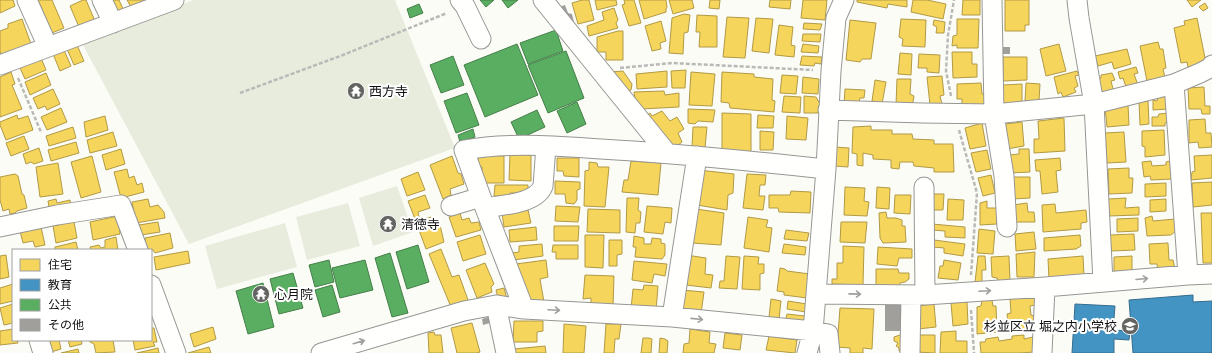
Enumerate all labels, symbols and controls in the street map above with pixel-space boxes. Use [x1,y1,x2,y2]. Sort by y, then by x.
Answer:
temple icon: 西方寺 [346,81,366,101]
place label: 西方寺 [369,84,408,99]
temple icon: 清徳寺 [378,214,398,234]
place label: 清徳寺 [401,217,440,232]
legend [12,249,152,341]
text: 住宅 [48,258,72,272]
one-way arrow [1135,275,1148,282]
text: 教育 [48,278,72,292]
temple icon: 心月院 [251,284,271,304]
place label: 心月院 [274,287,313,302]
one-way arrow [978,287,991,294]
one-way arrow [848,290,861,298]
text: 公共 [48,298,72,312]
one-way arrow [547,307,560,314]
one-way arrow [690,316,703,323]
school or university icon: 杉並区立 堀之内小学校 [1120,316,1140,336]
text: その他 [48,318,84,332]
place label: 杉並区立 堀之内小学校 [984,319,1117,334]
one-way arrow [352,338,365,345]

